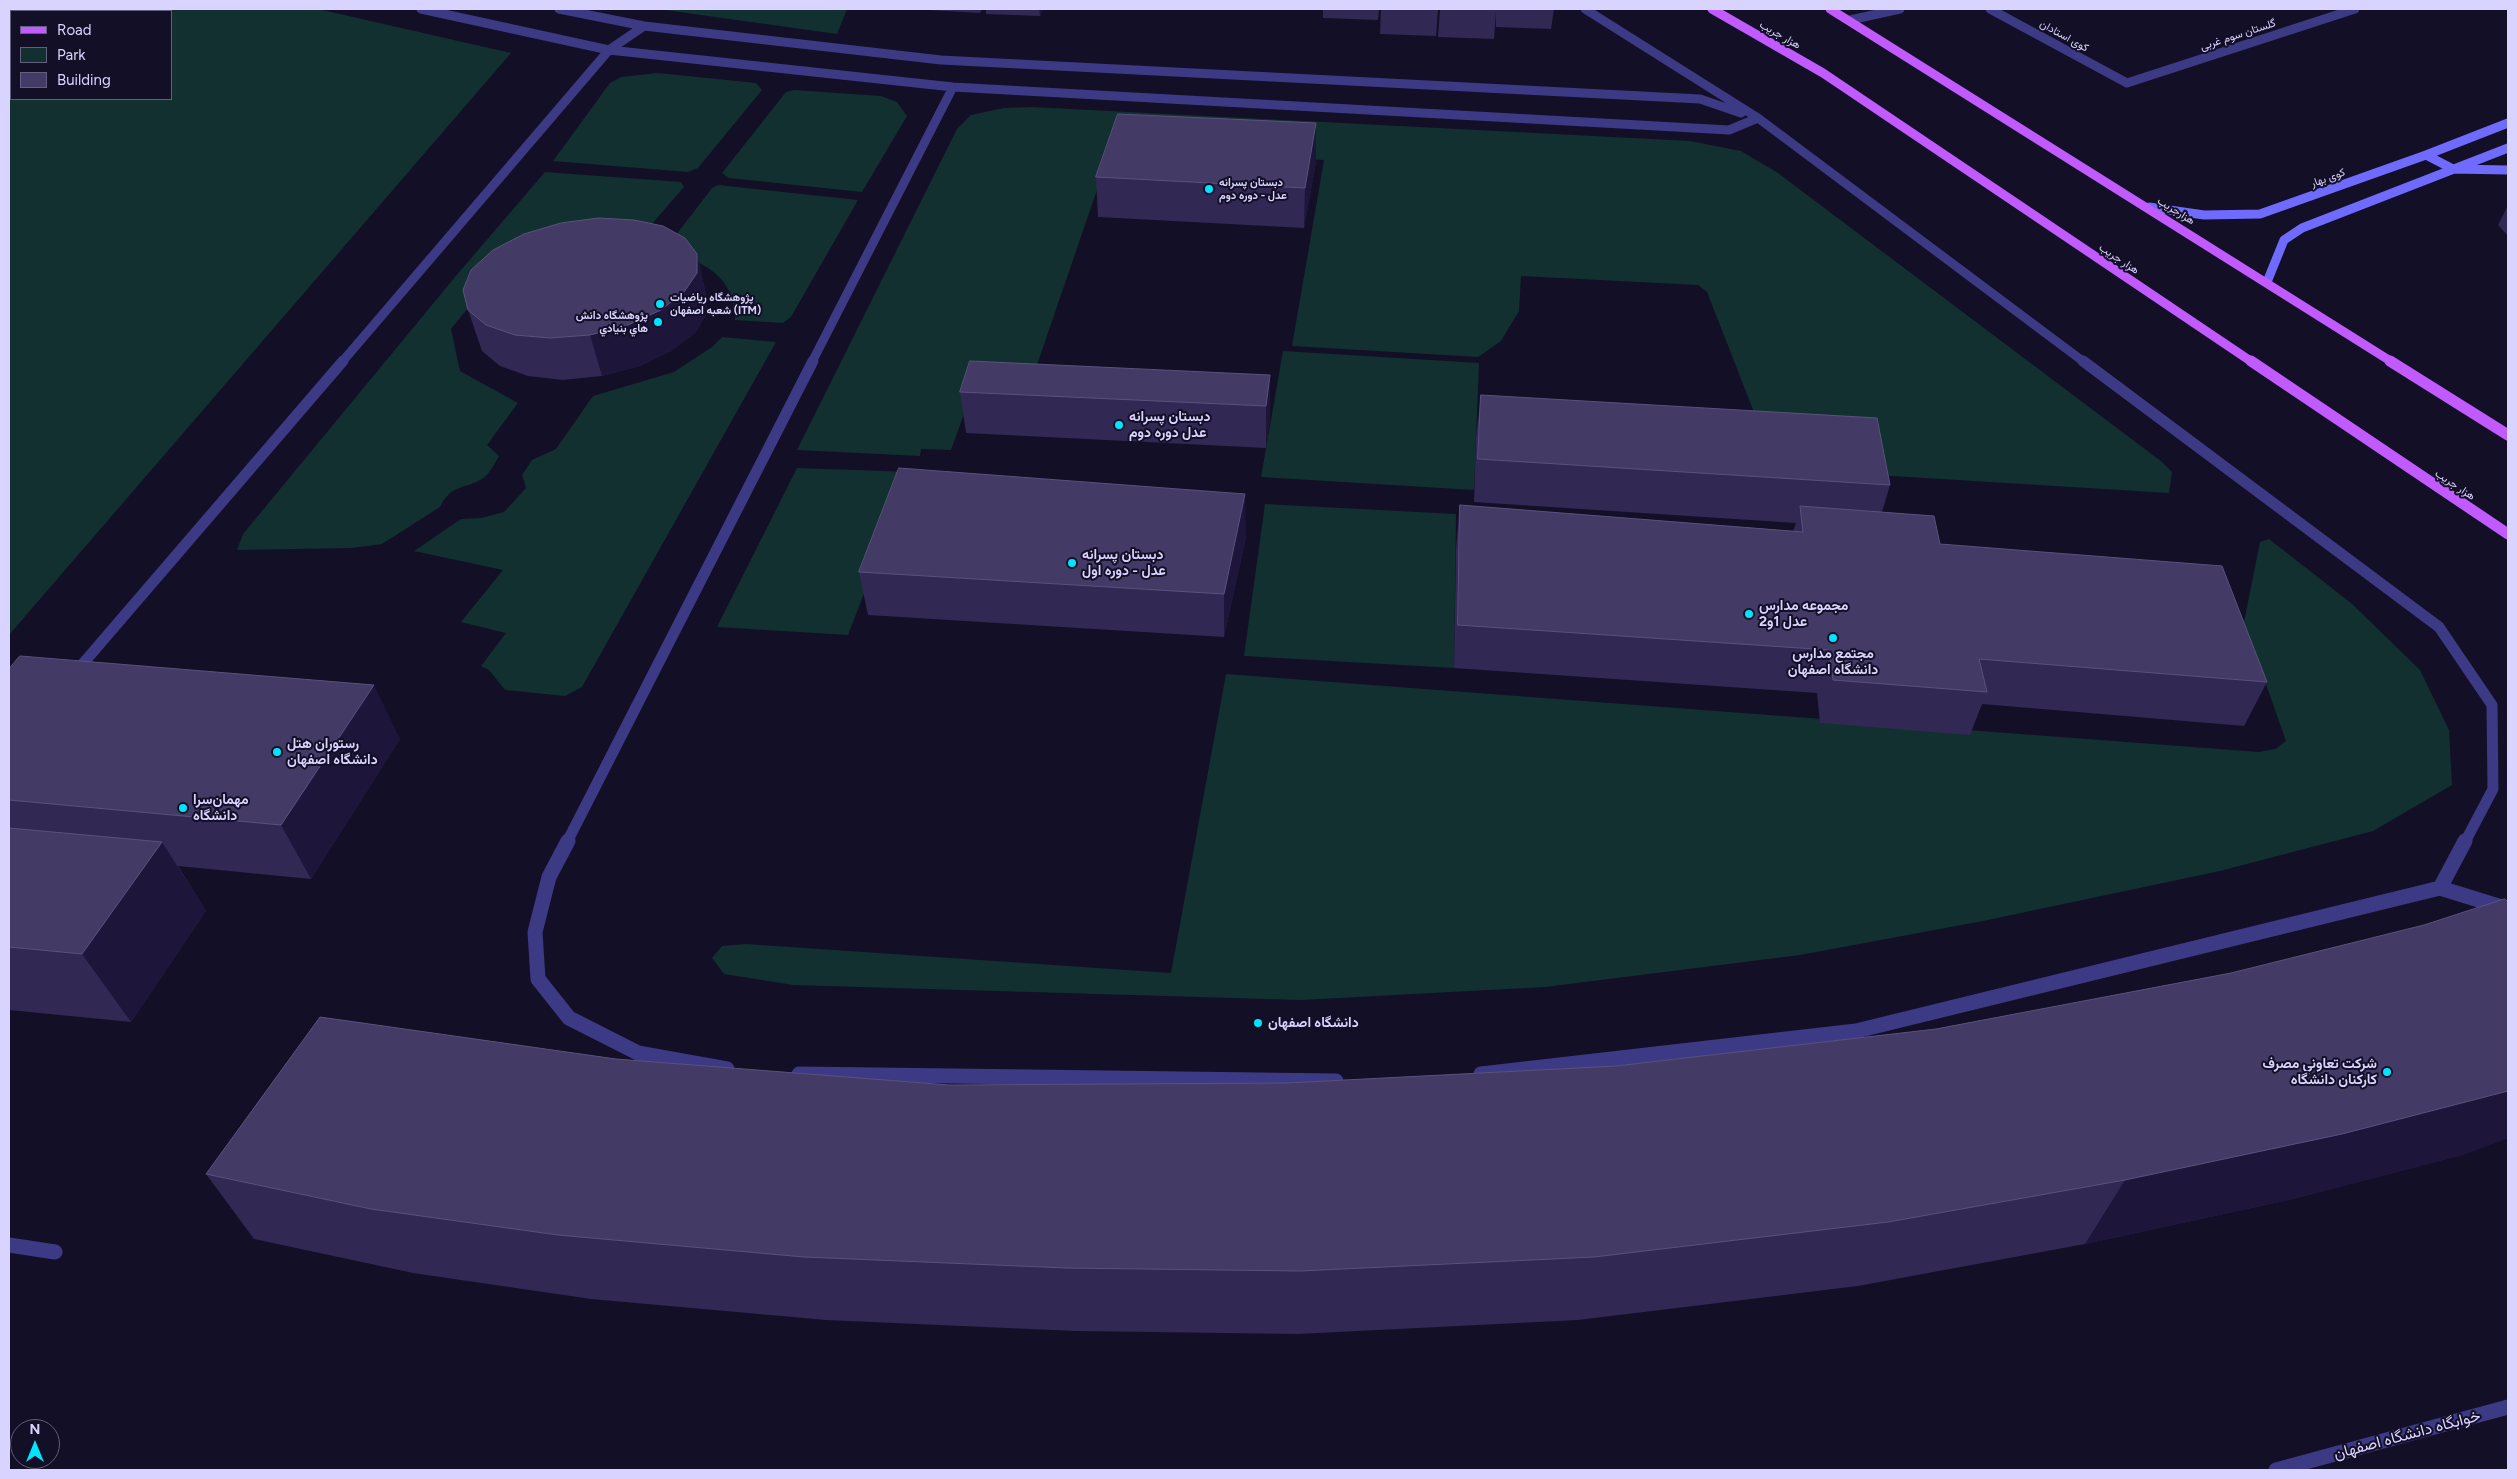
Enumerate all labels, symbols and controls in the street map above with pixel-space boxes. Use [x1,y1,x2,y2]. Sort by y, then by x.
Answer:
legend [10,10,172,100]
street label: کوی استادان [2037,17,2091,55]
street label: گلستان سوم غربی [2198,17,2278,53]
street label: هزار جریب [1757,18,1803,52]
text: Road [57,21,92,39]
text: Park [57,46,86,64]
text: Building [57,71,111,89]
street label: کوی بهار [2309,166,2347,190]
place label: دبستان پسرانه عدل - دوره دوم [1219,176,1287,202]
marker: دبستان پسرانه عدل - دوره دوم [1203,183,1215,195]
street label: هزارجریب [2155,194,2197,228]
street label: هزار جریب [2096,241,2142,277]
place label: پژوهشگاه رياضيات شعبه اصفهان (ITM) [670,291,761,317]
marker: پژوهشگاه رياضيات شعبه اصفهان (ITM) [654,298,666,310]
place label: پژوهشگاه دانش هاي بنيادي [576,309,648,335]
marker: پژوهشگاه دانش هاي بنيادي [652,316,664,328]
place label: دبستان پسرانه عدل دوره دوم [1129,409,1210,442]
marker: دبستان پسرانه عدل دوره دوم [1113,419,1125,431]
street label: هزار جریب [2432,467,2478,503]
place label: دبستان پسرانه عدل - دوره اول [1082,547,1166,580]
marker: دبستان پسرانه عدل - دوره اول [1066,557,1078,569]
place label: مجموعه مدارس عدل 1و2 [1759,598,1848,630]
marker: مجموعه مدارس عدل 1و2 [1743,608,1755,620]
marker: مجتمع مدارس دانشگاه اصفهان [1827,632,1839,644]
place label: مجتمع مدارس دانشگاه اصفهان [1788,646,1878,679]
place label: رستوران هتل دانشگاه اصفهان [287,736,378,769]
marker: رستوران هتل دانشگاه اصفهان [271,746,283,758]
place label: مهمان‌سرا دانشگاه [193,792,249,824]
marker: مهمان‌سرا دانشگاه [177,802,189,814]
place label: دانشگاه اصفهان [1268,1015,1359,1031]
marker: دانشگاه اصفهان [1252,1017,1264,1029]
place label: شرکت تعاوني مصرف کارکنان دانشگاه [2263,1056,2377,1088]
marker: شرکت تعاوني مصرف کارکنان دانشگاه [2381,1066,2393,1078]
street label: خوابگاه دانشگاه اصفهان [2331,1406,2483,1464]
north arrow [10,1419,60,1469]
text: N [30,1421,40,1438]

